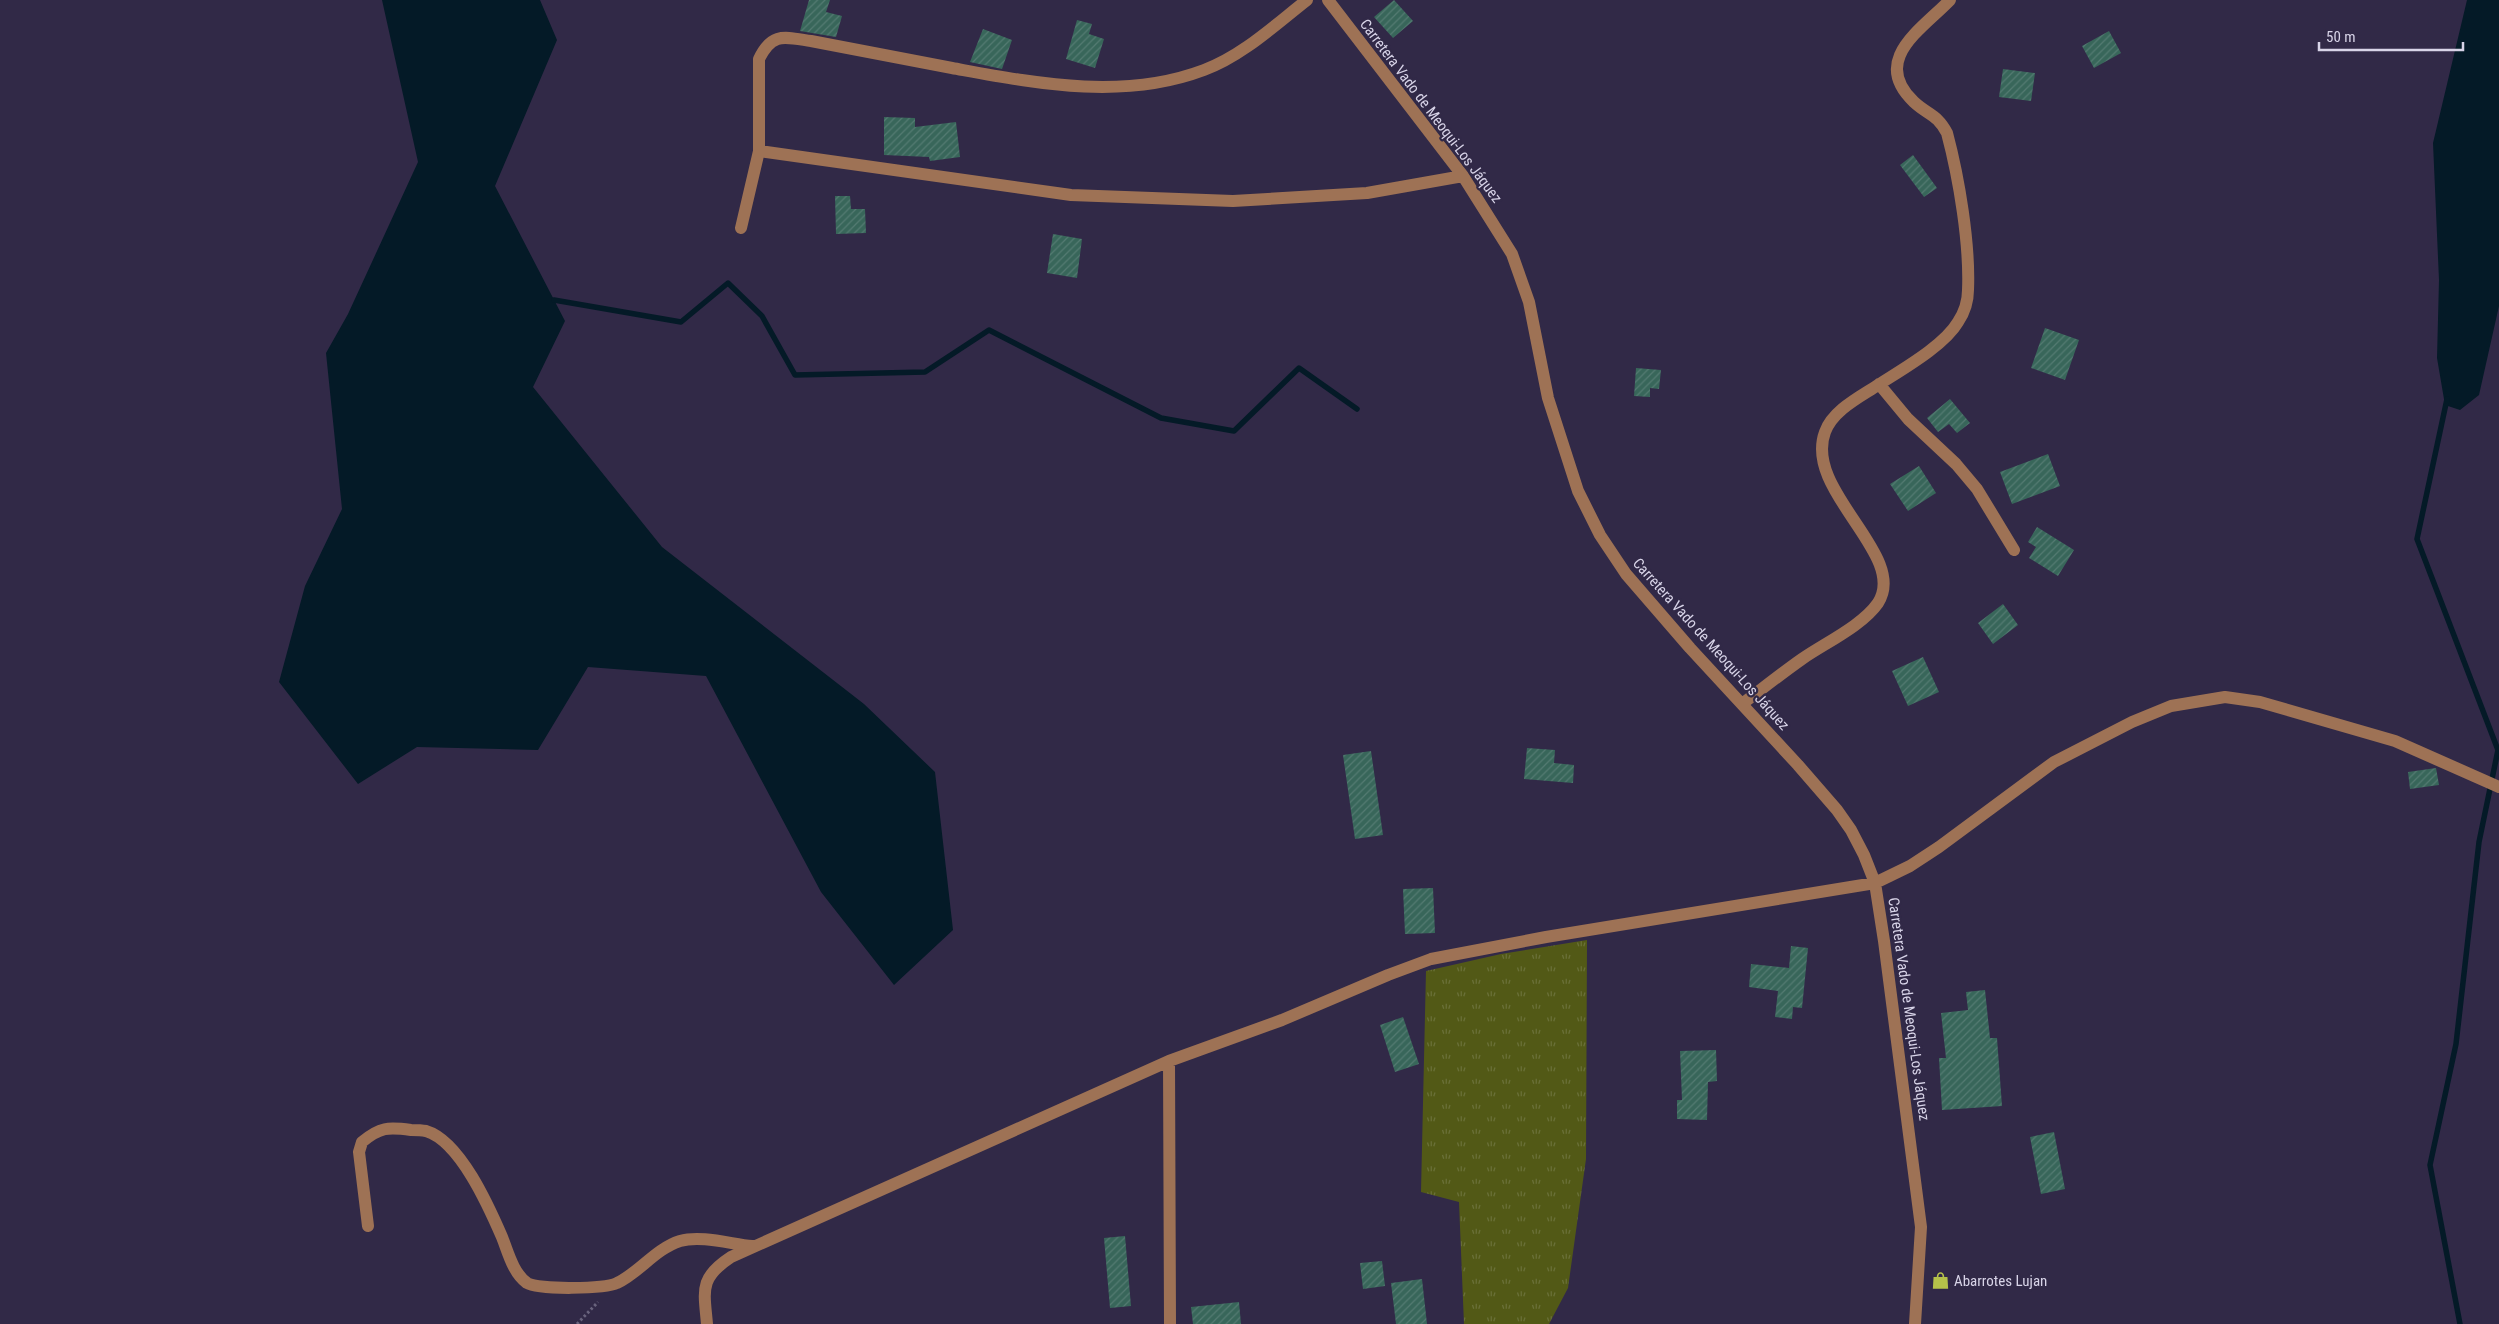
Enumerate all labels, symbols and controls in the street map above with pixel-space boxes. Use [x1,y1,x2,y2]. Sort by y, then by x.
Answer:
street label: Carretera Vado de Meoqui-Los Jáquez [1356,16,1506,206]
scale bar [2319,20,2463,52]
text: 50 m [2326,28,2356,46]
street label: Carretera Vado de Meoqui-Los Jáquez [1629,554,1793,734]
street label: Carretera Vado de Meoqui-Los Jáquez [1884,896,1934,1122]
shop icon: Abarrotes Lujan [1930,1271,1950,1291]
place label: Abarrotes Lujan [1954,1272,2047,1290]

